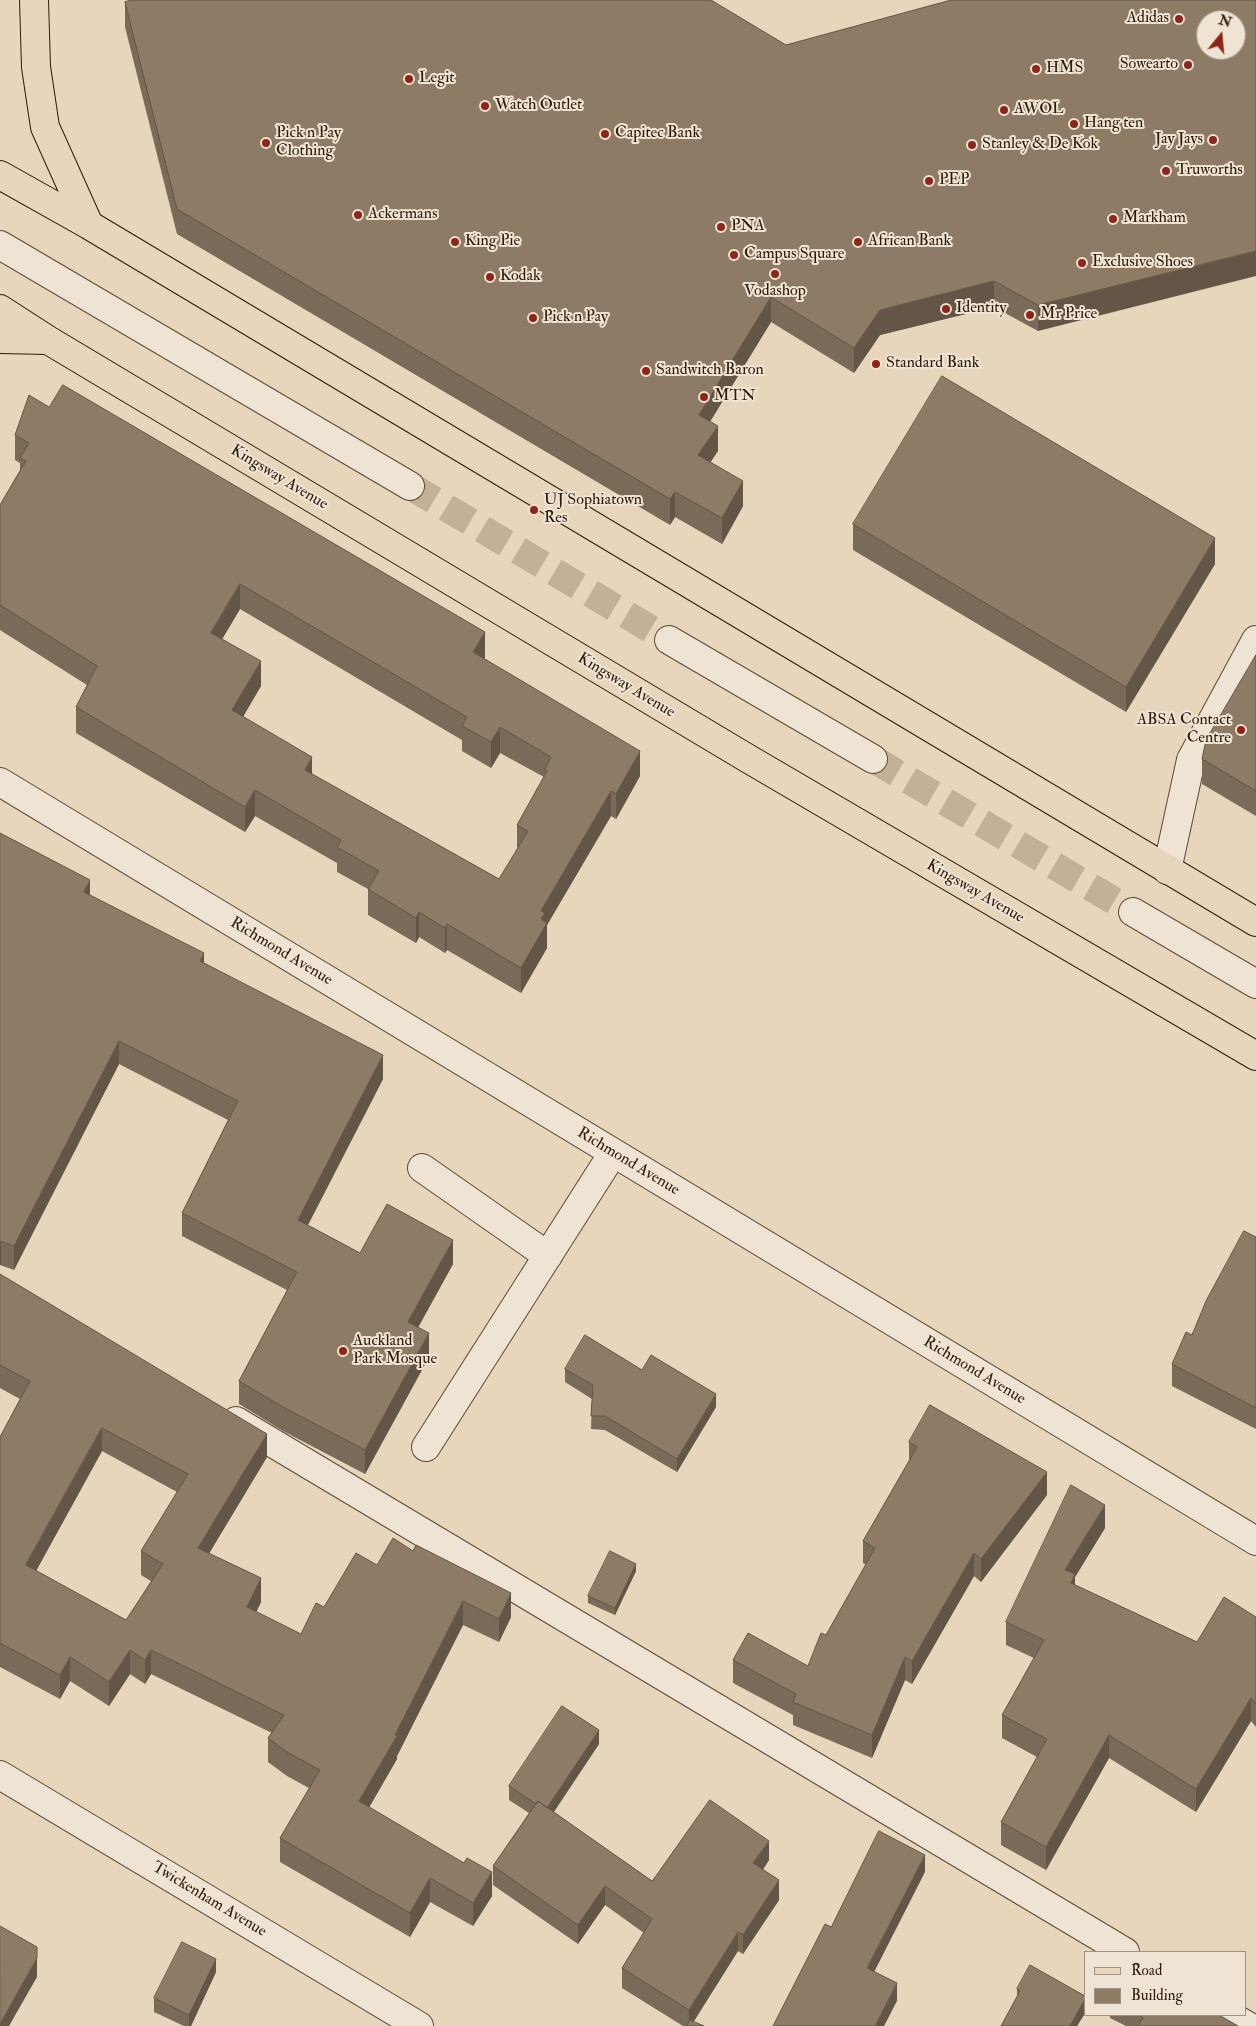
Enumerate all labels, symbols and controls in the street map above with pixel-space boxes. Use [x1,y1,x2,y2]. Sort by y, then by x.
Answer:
place label: Adidas [1127,9,1169,29]
north arrow [1196,10,1246,60]
text: N [1217,11,1234,31]
marker: Adidas [1173,13,1185,25]
place label: Sowearto [1120,55,1178,75]
place label: HMS [1046,59,1083,79]
marker: Sowearto [1182,59,1194,71]
marker: HMS [1030,63,1042,75]
place label: Legit [419,69,454,89]
marker: Legit [403,73,415,85]
place label: Watch Outlet [495,96,582,116]
marker: Watch Outlet [479,100,491,112]
place label: AWOL [1014,100,1064,120]
marker: AWOL [998,104,1010,116]
place label: Hang ten [1084,114,1143,134]
marker: Hang ten [1068,118,1080,130]
place label: Pick n Pay Clothing [276,124,341,162]
place label: Capitec Bank [615,124,700,144]
marker: Capitec Bank [599,128,611,140]
place label: Jay Jays [1155,130,1203,150]
marker: Jay Jays [1207,134,1219,146]
place label: Stanley & De Kok [982,135,1098,155]
marker: Pick n Pay Clothing [260,137,272,149]
marker: Stanley & De Kok [966,139,978,151]
place label: Truworths [1176,161,1243,181]
marker: Truworths [1160,165,1172,177]
place label: PEP [939,171,969,191]
marker: PEP [923,175,935,187]
place label: Ackermans [368,205,437,225]
marker: Ackermans [352,209,364,221]
place label: Markham [1123,209,1186,229]
marker: Markham [1107,213,1119,225]
place label: PNA [731,217,765,237]
marker: PNA [715,221,727,233]
place label: King Pie [465,232,520,252]
place label: African Bank [868,232,951,252]
marker: King Pie [449,236,461,248]
marker: African Bank [852,236,864,248]
place label: Campus Square [744,245,844,265]
marker: Campus Square [728,249,740,261]
place label: Exclusive Shoes [1092,253,1193,273]
marker: Exclusive Shoes [1076,257,1088,269]
place label: Kodak [500,267,541,287]
marker: Vodashop [769,268,781,280]
marker: Kodak [484,271,496,283]
place label: Vodashop [744,282,806,302]
place label: Identity [956,299,1007,319]
marker: Identity [940,303,952,315]
place label: Mr Price [1040,305,1097,325]
place label: Pick n Pay [543,308,608,328]
marker: Mr Price [1024,309,1036,321]
marker: Pick n Pay [527,312,539,324]
place label: Standard Bank [886,354,979,374]
marker: Standard Bank [870,358,882,370]
place label: Sandwitch Baron [656,361,764,381]
marker: Sandwitch Baron [640,365,652,377]
place label: MTN [714,387,756,407]
marker: MTN [698,391,710,403]
street label: Kingsway Avenue [227,441,331,515]
place label: UJ Sophiatown Res [544,491,642,529]
marker: UJ Sophiatown Res [528,504,540,516]
street label: Kingsway Avenue [574,649,678,723]
place label: ABSA Contact Centre [1137,711,1231,749]
marker: ABSA Contact Centre [1235,724,1247,736]
street label: Kingsway Avenue [923,856,1027,928]
street label: Richmond Avenue [226,914,336,990]
street label: Richmond Avenue [573,1124,683,1200]
place label: Auckland Park Mosque [353,1332,437,1370]
street label: Richmond Avenue [919,1333,1029,1409]
marker: Auckland Park Mosque [337,1345,349,1357]
street label: Twickenham Avenue [148,1858,270,1942]
legend [1084,1951,1246,2016]
text: Road [1131,1961,1162,1980]
text: Building [1131,1986,1183,2005]

